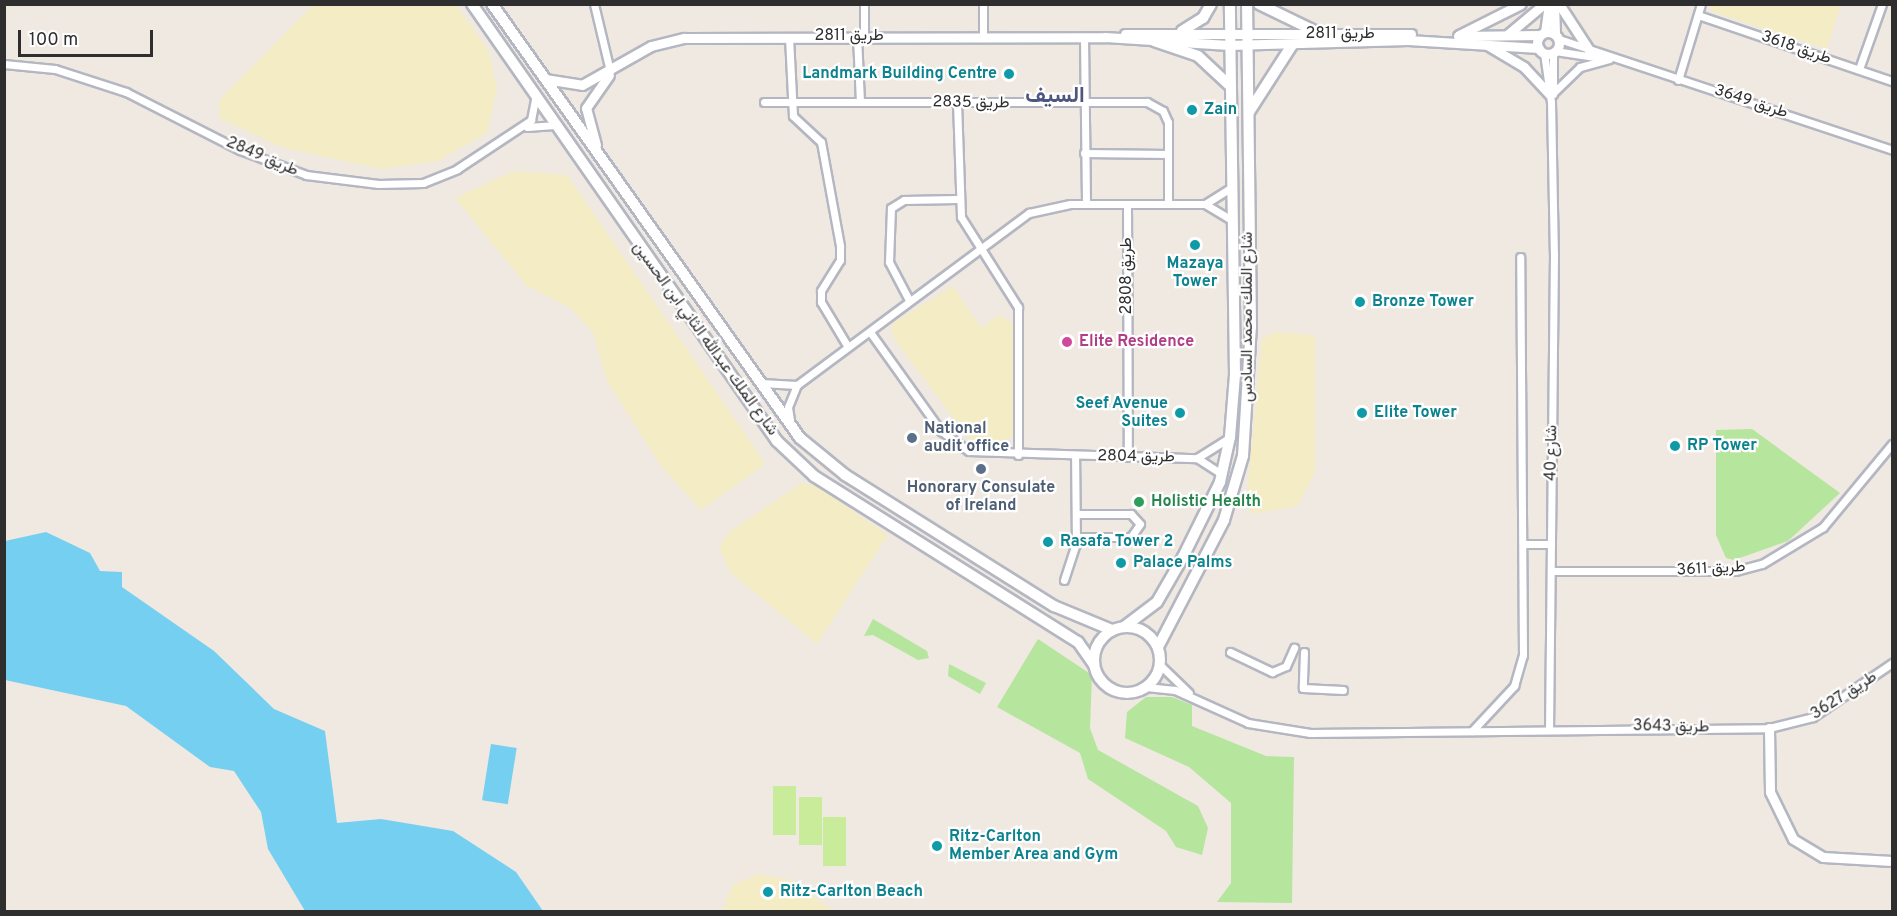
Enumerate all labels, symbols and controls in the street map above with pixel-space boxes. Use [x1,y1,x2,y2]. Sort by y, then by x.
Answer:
scale bar [21,18,156,56]
street label: طريق 2811 [1305,24,1375,44]
street label: طريق 2811 [814,26,884,46]
street label: طريق 3618 [1759,27,1833,69]
text: 100 m [29,29,78,52]
place label: Landmark Building Centre [802,64,997,84]
marker: Landmark Building Centre [1002,67,1016,81]
street label: طريق 3649 [1712,81,1790,123]
district label: السيف [1025,84,1085,110]
street label: طريق 2835 [932,93,1010,113]
place label: Zain [1204,100,1237,120]
marker: Zain [1185,103,1199,117]
street label: طريق 2849 [223,133,301,181]
street label: شارع الملك محمد السادس [1238,232,1258,402]
street label: طريق 2808 [1117,237,1137,315]
street label: شارع الملك عبدالله الثاني ابن الحسين [628,238,782,440]
marker: Mazaya Tower [1188,238,1202,252]
place label: Mazaya Tower [1167,254,1223,292]
place label: Bronze Tower [1372,292,1474,312]
marker: Bronze Tower [1353,295,1367,309]
place label: Elite Residence [1079,332,1194,352]
marker: Elite Residence [1060,335,1074,349]
place label: Seef Avenue Suites [1075,394,1168,432]
place label: Elite Tower [1374,403,1457,423]
marker: Seef Avenue Suites [1173,406,1187,420]
marker: Elite Tower [1355,406,1369,420]
place label: National audit office [924,419,1009,457]
street label: شارع 40 [1542,425,1562,481]
marker: National audit office [905,431,919,445]
place label: RP Tower [1687,436,1757,456]
marker: RP Tower [1668,439,1682,453]
street label: طريق 2804 [1097,447,1175,467]
marker: Honorary Consulate of Ireland [974,462,988,476]
place label: Honorary Consulate of Ireland [907,478,1055,516]
place label: Holistic Health [1151,492,1261,512]
marker: Holistic Health [1132,495,1146,509]
place label: Rasafa Tower 2 [1060,532,1173,552]
marker: Rasafa Tower 2 [1041,535,1055,549]
place label: Palace Palms [1133,553,1232,573]
marker: Palace Palms [1114,556,1128,570]
street label: طريق 3611 [1676,558,1746,580]
street label: طريق 3627 [1807,668,1881,724]
street label: طريق 3643 [1633,717,1709,737]
place label: Ritz-Carlton Member Area and Gym [949,827,1119,865]
marker: Ritz-Carlton Member Area and Gym [930,839,944,853]
place label: Ritz-Carlton Beach [780,882,923,902]
marker: Ritz-Carlton Beach [761,885,775,899]

